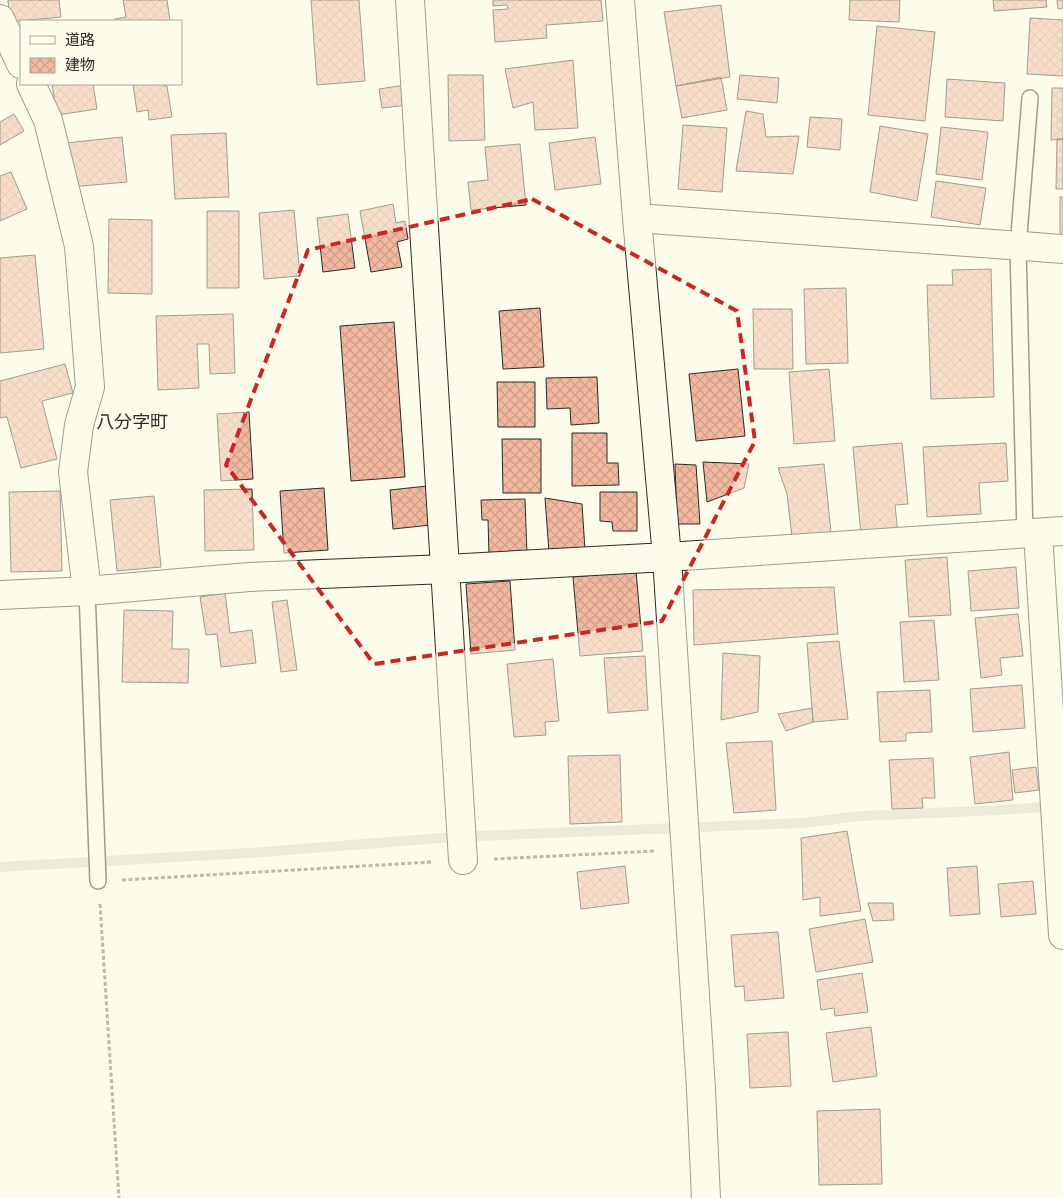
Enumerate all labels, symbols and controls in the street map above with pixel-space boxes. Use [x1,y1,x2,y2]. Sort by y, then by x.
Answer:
legend [20,20,182,85]
text: 道路 [65,30,95,48]
text: 建物 [65,55,95,73]
district label: 八分字町 [96,410,168,432]

